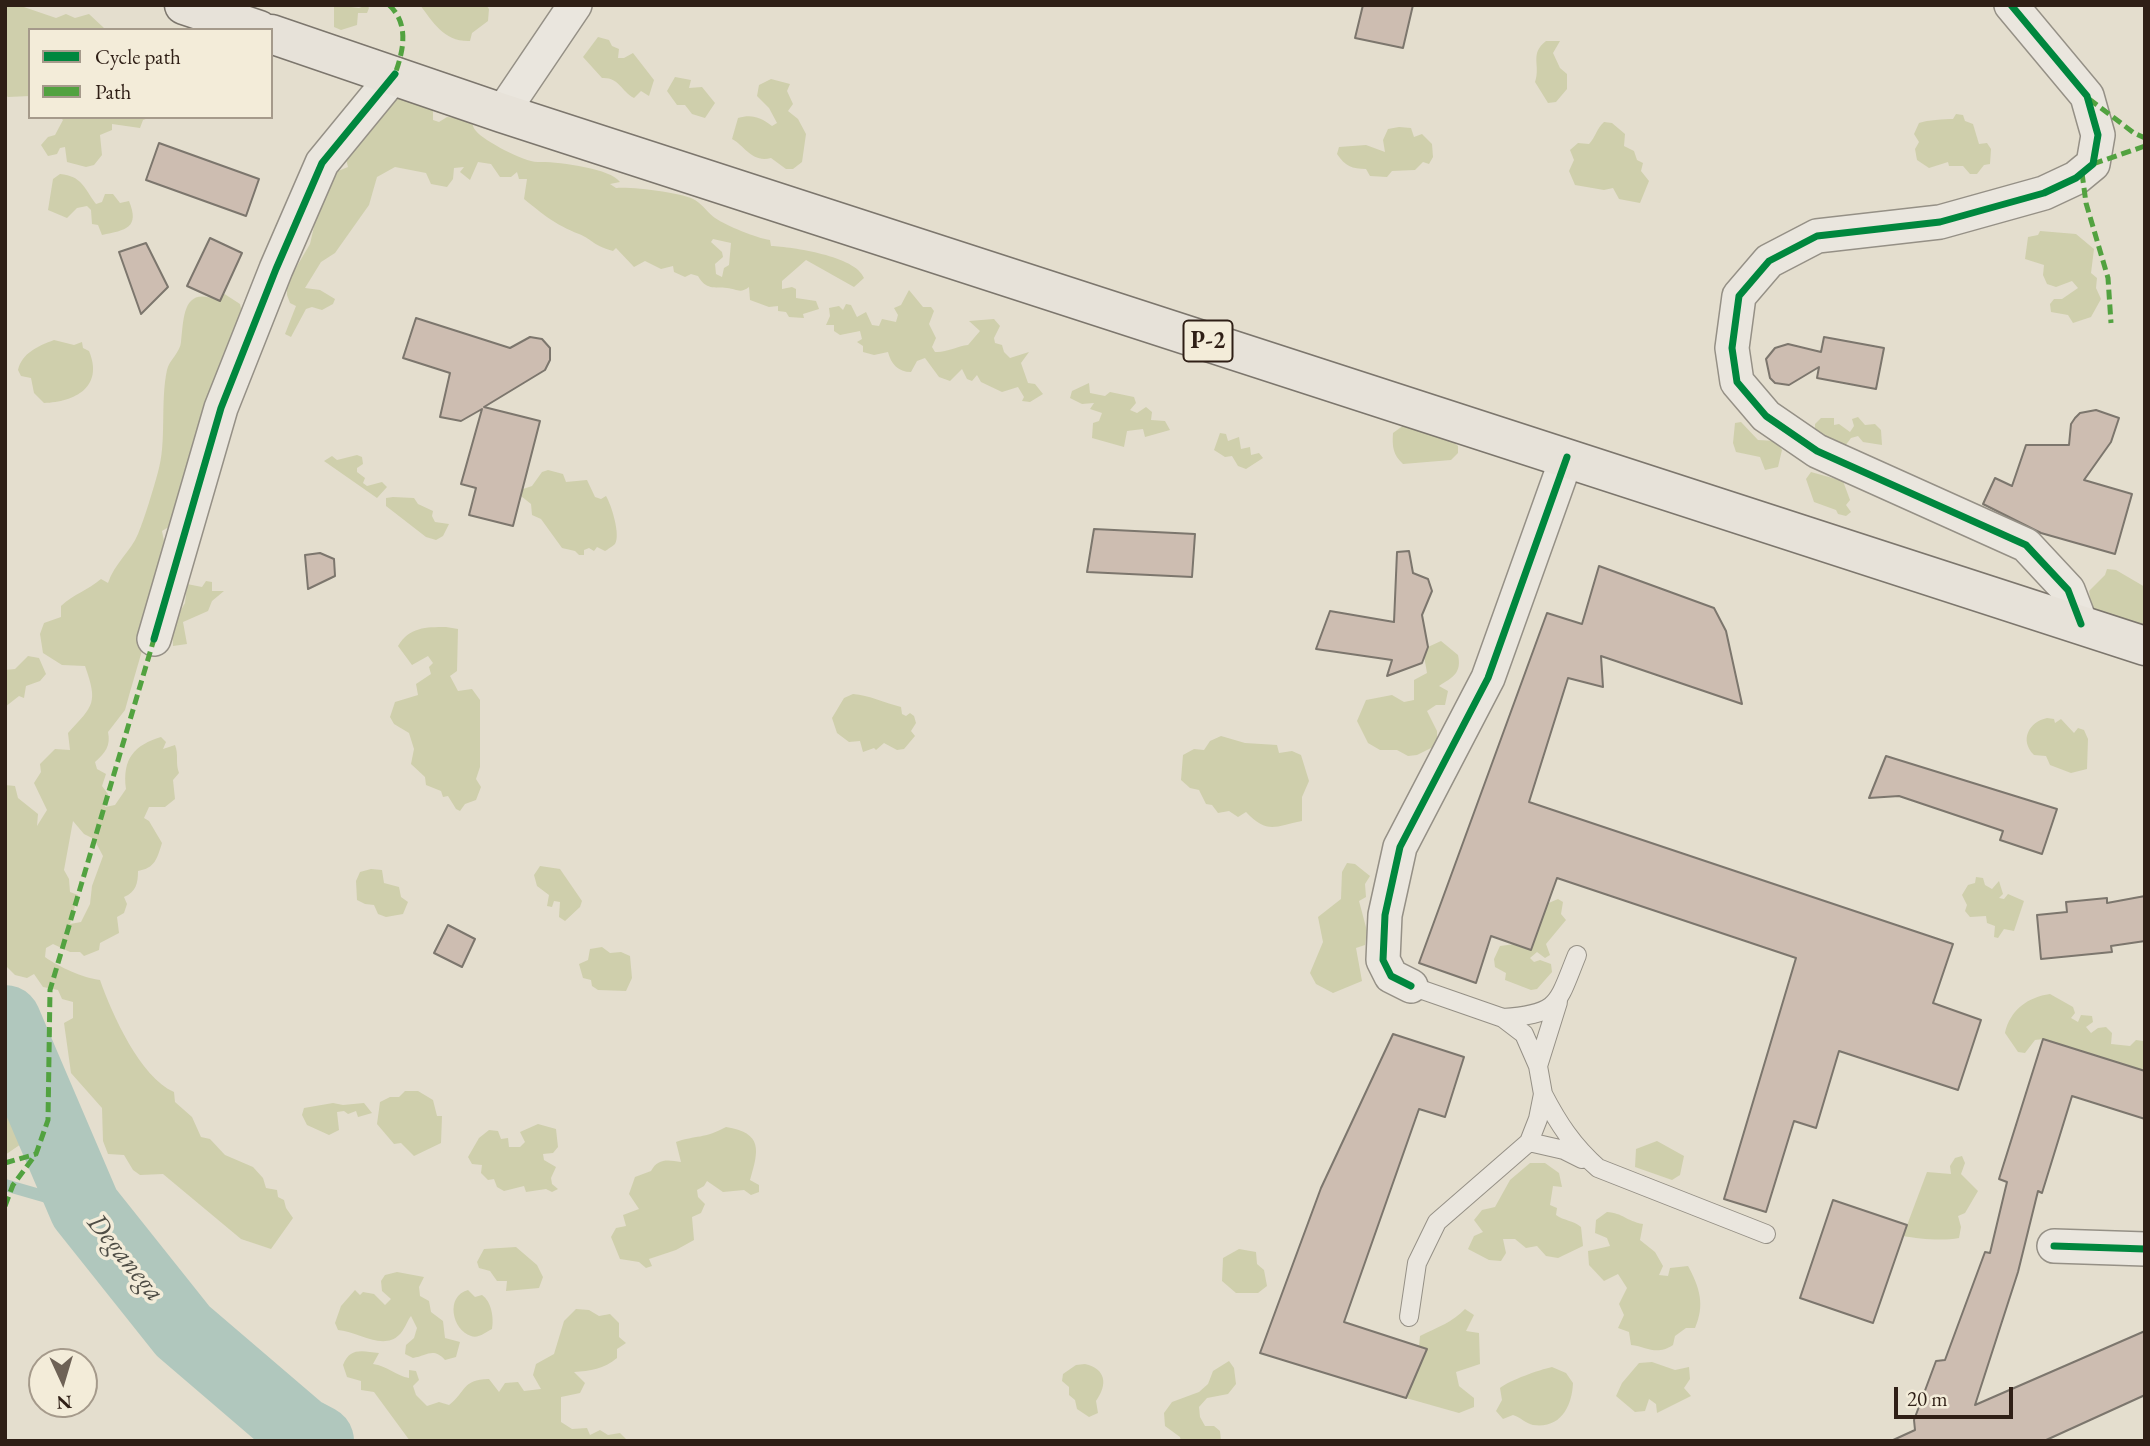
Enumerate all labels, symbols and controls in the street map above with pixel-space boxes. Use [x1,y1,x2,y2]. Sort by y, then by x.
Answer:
legend [28,28,273,119]
text: Cycle path [95,43,181,70]
text: Path [95,78,131,105]
road number: P-2 [1184,320,1232,362]
water label: Deganega [79,1207,171,1309]
north arrow [28,1348,98,1418]
scale bar [1898,1372,2017,1416]
text: 20 m [1907,1385,1948,1412]
text: N [56,1389,73,1415]

